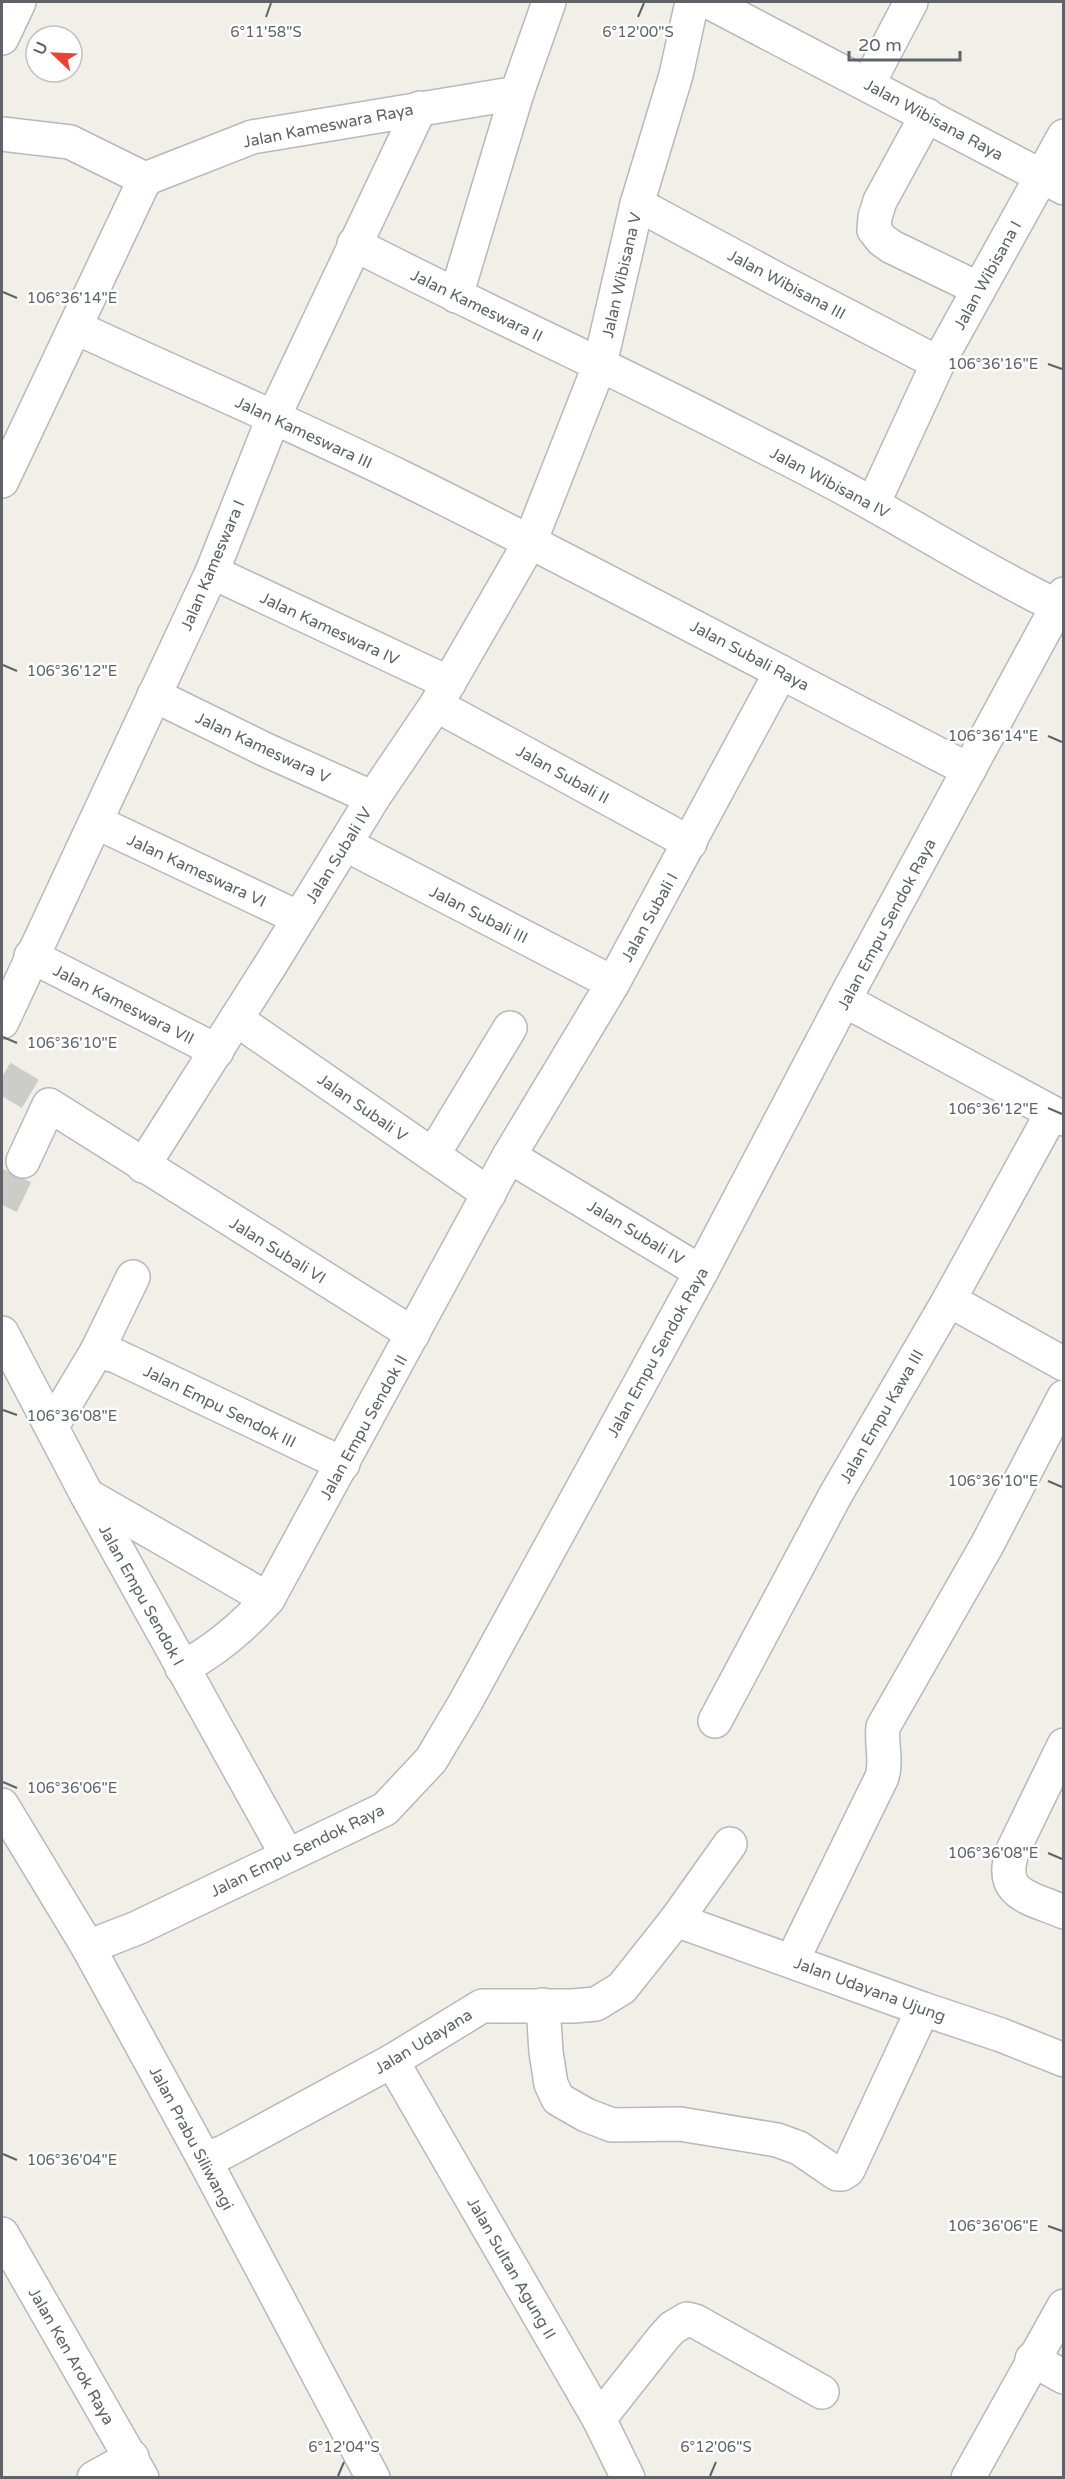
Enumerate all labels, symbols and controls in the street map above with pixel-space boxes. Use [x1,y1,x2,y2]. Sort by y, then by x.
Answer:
text: 6°11'58"S [230,23,302,41]
text: 6°12'00"S [602,23,674,41]
north arrow [24,24,84,84]
scale bar [849,24,960,62]
text: 20 m [858,34,902,56]
text: U [30,39,53,58]
street label: Jalan Wibisana Raya [861,75,1007,165]
street label: Jalan Kameswara Raya [241,100,415,152]
street label: Jalan Wibisana V [598,211,646,340]
street label: Jalan Wibisana I [950,217,1026,333]
street label: Jalan Wibisana III [724,245,849,324]
street label: Jalan Kameswara II [407,265,546,347]
text: 106°36'14"E [27,289,117,307]
text: 106°36'16"E [948,355,1038,373]
street label: Jalan Kameswara III [232,392,375,473]
street label: Jalan Wibisana IV [766,443,893,523]
street label: Jalan Kameswara I [176,497,249,634]
street label: Jalan Kameswara IV [257,588,402,670]
street label: Jalan Subali Raya [687,616,812,696]
text: 106°36'12"E [27,662,117,680]
street label: Jalan Kameswara V [192,708,333,788]
text: 106°36'14"E [948,727,1038,745]
street label: Jalan Subali II [513,741,612,809]
street label: Jalan Subali IV [301,804,376,907]
street label: Jalan Kameswara VI [124,830,269,912]
street label: Jalan Empu Sendok Raya [833,835,941,1014]
street label: Jalan Subali I [617,870,683,965]
street label: Jalan Subali III [426,882,531,948]
street label: Jalan Kameswara VII [50,961,197,1049]
text: 106°36'10"E [27,1034,117,1052]
street label: Jalan Subali V [314,1069,411,1146]
text: 106°36'12"E [948,1100,1038,1118]
street label: Jalan Subali IV [583,1196,688,1270]
street label: Jalan Subali VI [226,1213,329,1288]
street label: Jalan Empu Sendok Raya [603,1264,713,1441]
street label: Jalan Empu Kawa III [835,1346,928,1487]
street label: Jalan Empu Sendok II [316,1352,412,1503]
street label: Jalan Empu Sendok III [140,1361,299,1453]
text: 106°36'08"E [27,1407,117,1425]
text: 106°36'10"E [948,1472,1038,1490]
street label: Jalan Empu Sendok I [94,1522,188,1669]
text: 106°36'06"E [27,1779,117,1797]
street label: Jalan Empu Sendok Raya [207,1800,388,1902]
text: 106°36'08"E [948,1844,1038,1862]
street label: Jalan Udayana Ujung [791,1953,948,2027]
street label: Jalan Udayana [371,2005,476,2079]
street label: Jalan Prabu Siliwangi [145,2063,238,2214]
text: 106°36'04"E [27,2151,117,2169]
street label: Jalan Sultan Agung II [462,2194,560,2343]
text: 106°36'06"E [948,2217,1038,2235]
street label: Jalan Ken Arok Raya [24,2284,119,2429]
text: 6°12'04"S [308,2438,380,2456]
text: 6°12'06"S [680,2438,752,2456]

